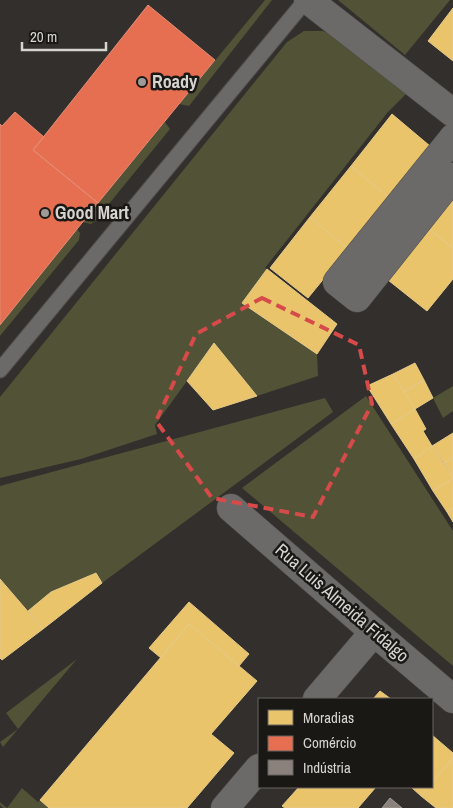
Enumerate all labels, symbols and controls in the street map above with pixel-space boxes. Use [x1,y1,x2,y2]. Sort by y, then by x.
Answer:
scale bar [22,20,106,52]
text: 20 m [30,26,57,47]
place label: Roady [152,69,198,94]
marker: Roady [136,76,148,88]
place label: Good Mart [55,200,129,225]
marker: Good Mart [39,207,51,219]
street label: Rua Luis Almeida Fidalgo [270,537,415,668]
legend [258,698,433,788]
text: Moradias [303,707,354,728]
text: Comércio [303,732,356,753]
text: Indústria [303,757,351,778]

